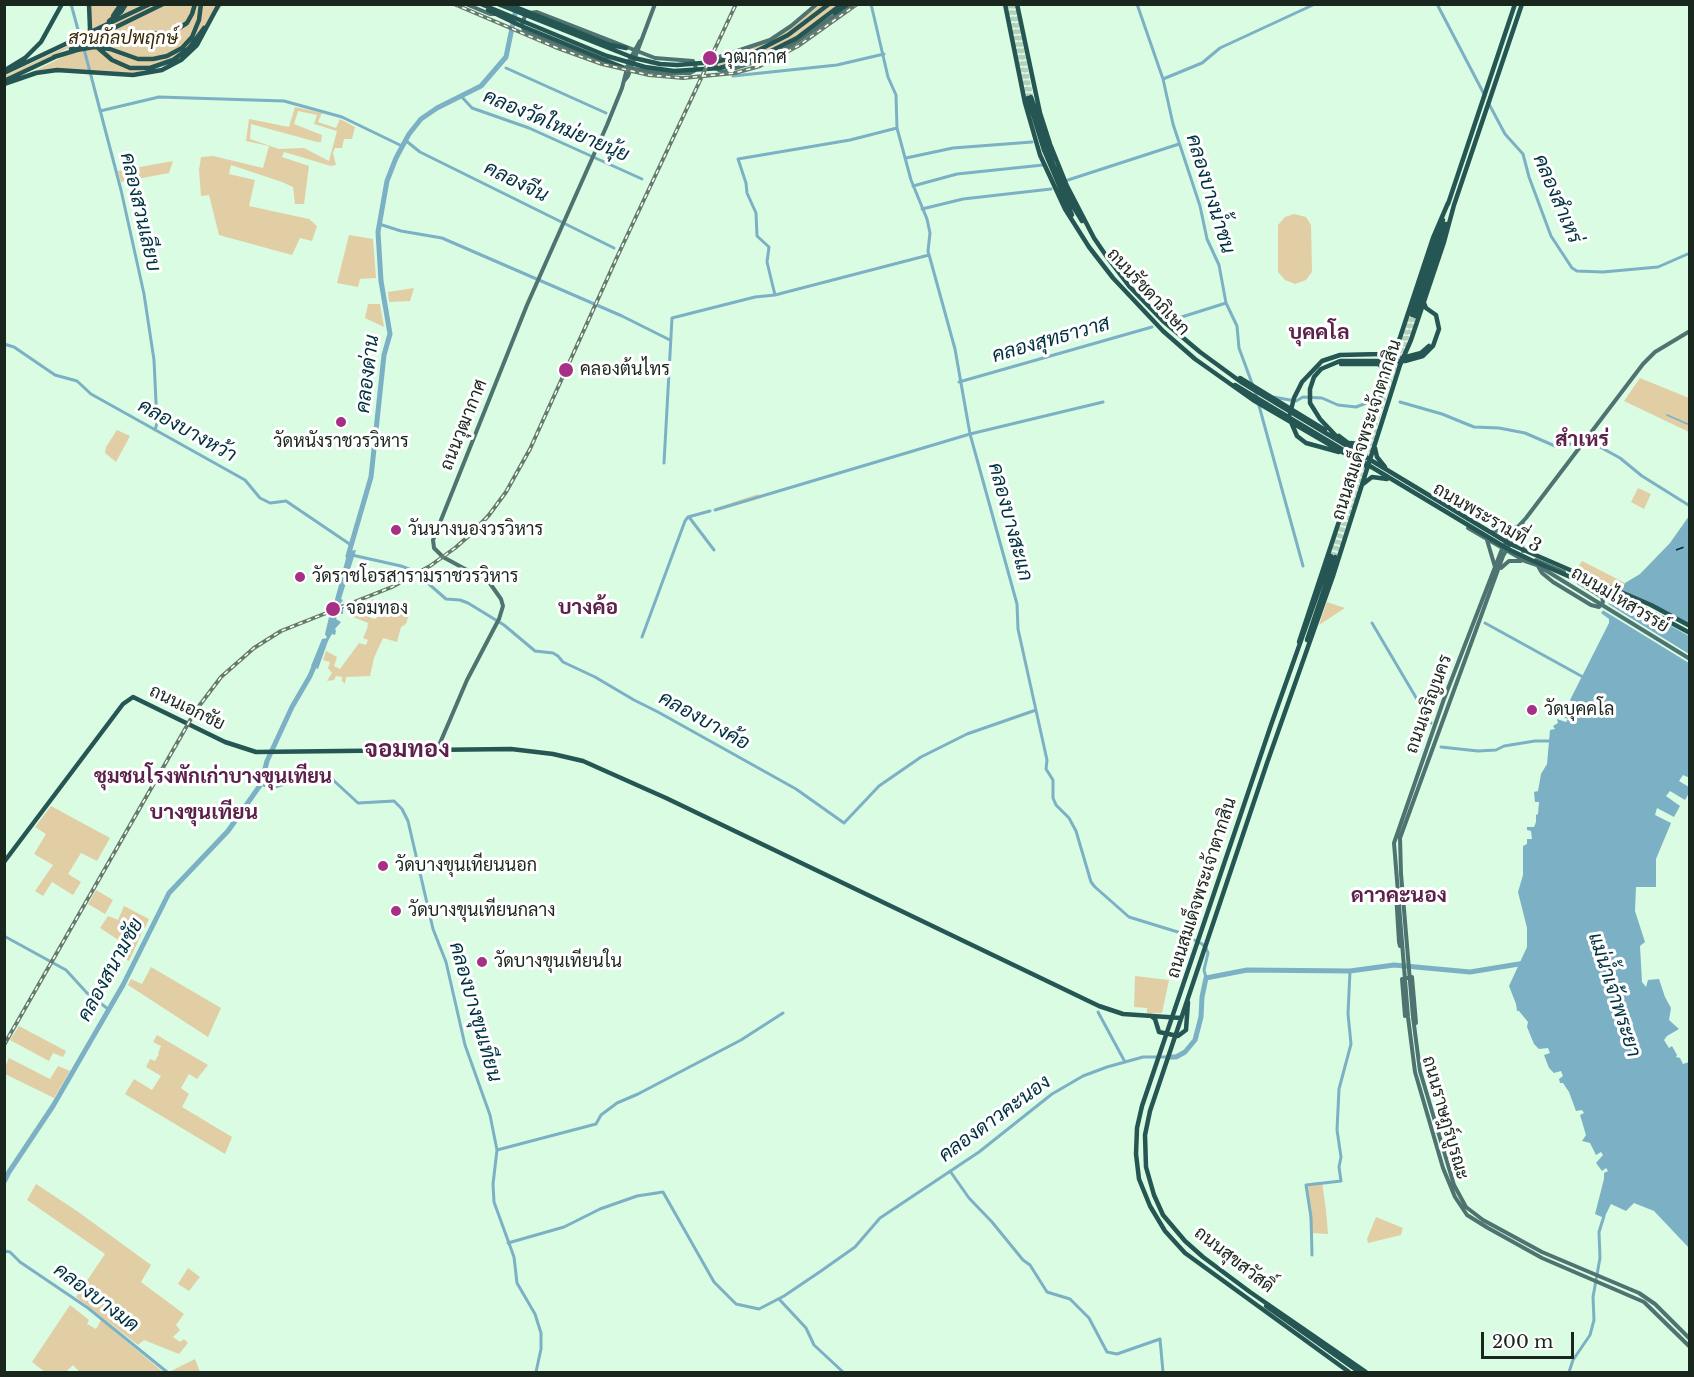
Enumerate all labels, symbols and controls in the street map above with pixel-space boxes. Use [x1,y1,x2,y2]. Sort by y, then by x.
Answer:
park label: สวนกัลปพฤกษ์ [68,28,178,50]
place label: วุฒากาศ [724,47,787,69]
marker: วุฒากาศ [701,49,719,67]
water label: คลองวัดใหม่ยายนุ้ย [479,84,633,168]
water label: คลองบางน้ำชน [1180,131,1240,257]
water label: คลองสวนเลียบ [115,150,165,274]
water label: คลองสำเหร่ [1528,151,1586,247]
water label: คลองจีน [480,156,552,208]
street label: ถนนรัชดาภิเษก [1102,244,1194,340]
water label: คลองสุทธาวาส [989,312,1113,368]
district label: บุคคโล [1288,320,1350,346]
water label: คลองด่าน [351,333,385,415]
street label: ถนนสมเด็จพระเจ้าตากสิน [1328,337,1406,523]
place label: คลองต้นไทร [580,359,670,381]
marker: คลองต้นไทร [557,361,575,379]
street label: ถนนวุฒากาศ [436,376,492,474]
water label: คลองบางหว้า [134,394,240,468]
marker: วัดหนังราชวรวิหาร [334,415,348,429]
district label: สำเหร่ [1555,427,1609,453]
place label: วัดหนังราชวรวิหาร [273,431,409,453]
water label: คลองบางสะแก [983,460,1037,584]
street label: ถนนพระรามที่ 3 [1429,478,1545,558]
place label: วันนางนองวรวิหาร [408,519,543,541]
marker: วันนางนองวรวิหาร [389,523,403,537]
street label: ถนนมไหสวรรย์ [1567,562,1673,638]
place label: วัดราชโอรสารามราชวรวิหาร [312,566,518,588]
marker: วัดราชโอรสารามราชวรวิหาร [293,570,307,584]
district label: บางค้อ [558,595,618,621]
place label: จอมทอง [346,598,408,620]
marker: จอมทอง [324,600,342,618]
street label: ถนนเจริญนคร [1401,652,1457,756]
street label: ถนนเอกชัย [146,681,228,735]
water label: คลองบางค้อ [654,686,754,756]
place label: วัดบุคคโล [1544,699,1614,721]
marker: วัดบุคคโล [1525,703,1539,717]
district label: จอมทอง [364,736,450,764]
district label: ชุมชนโรงพักเก่าบางขุนเทียน [94,765,332,789]
street label: ถนนสมเด็จพระเจ้าตากสิน [1163,795,1241,981]
district label: บางขุนเทียน [150,800,258,826]
place label: วัดบางขุนเทียนนอก [395,855,537,877]
marker: วัดบางขุนเทียนนอก [376,859,390,873]
district label: ดาวคะนอง [1351,883,1447,909]
place label: วัดบางขุนเทียนกลาง [408,900,555,922]
marker: วัดบางขุนเทียนกลาง [389,904,403,918]
water label: คลองสนามชัย [73,914,149,1026]
water label: แม่น้ำเจ้าพระยา [1583,930,1645,1060]
water label: คลองบางขุนเทียน [444,939,506,1085]
place label: วัดบางขุนเทียนใน [494,951,622,973]
marker: วัดบางขุนเทียนใน [475,955,489,969]
street label: ถนนราษฎร์บูรณะ [1417,1054,1473,1182]
water label: คลองดาวคะนอง [934,1070,1056,1168]
street label: ถนนสุขสวัสดิ์ [1190,1222,1278,1298]
water label: คลองบางมด [49,1258,143,1338]
scale bar [1484,1320,1577,1358]
text: 200 m [1492,1331,1553,1353]

